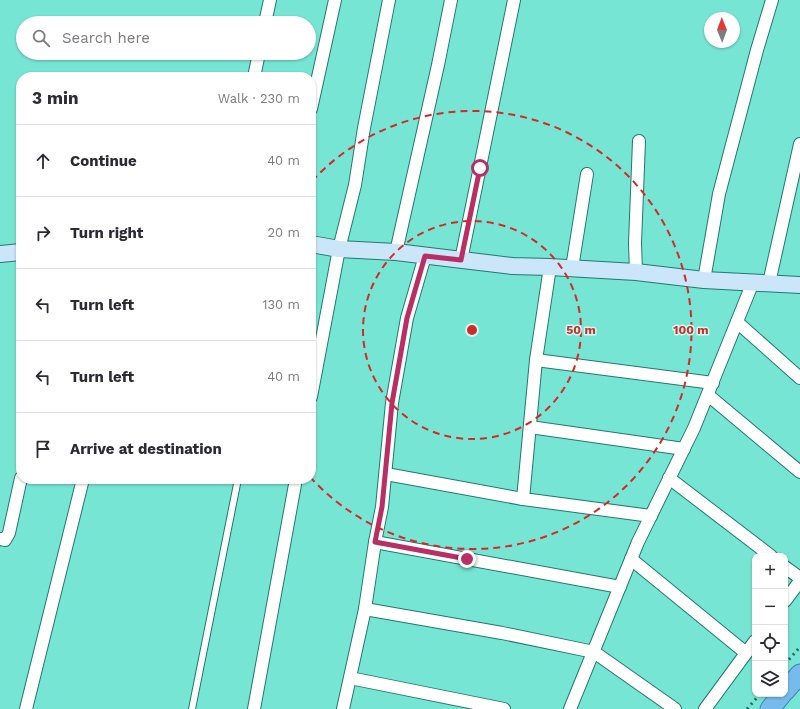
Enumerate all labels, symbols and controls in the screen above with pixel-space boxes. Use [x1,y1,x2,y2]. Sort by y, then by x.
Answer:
north arrow [704,12,740,48]
search box [16,16,316,60]
icon: search [30,27,52,49]
text: Search here [62,29,150,47]
text: 3 min [32,88,78,108]
text: Walk · 230 m [218,91,300,106]
icon: ahead [32,150,54,172]
text: Continue [70,152,137,170]
text: 40 m [267,153,300,168]
route start [471,159,489,177]
icon: right [32,222,54,244]
text: Turn right [70,224,143,242]
text: 20 m [268,225,300,240]
icon: left [32,294,54,316]
text: Turn left [70,296,134,314]
text: 130 m [262,297,300,312]
centre of rings [465,323,479,337]
text: 50 m [566,323,596,337]
text: 100 m [673,323,709,337]
icon: left [32,366,54,388]
text: Turn left [70,368,134,386]
text: 40 m [267,369,300,384]
icon: arrive [32,438,54,460]
text: Arrive at destination [70,440,222,458]
route end [458,550,476,568]
map controls [752,553,788,697]
button: + [752,553,788,589]
button: − [752,589,788,625]
button: locate [752,625,788,661]
button: layers [752,661,788,697]

